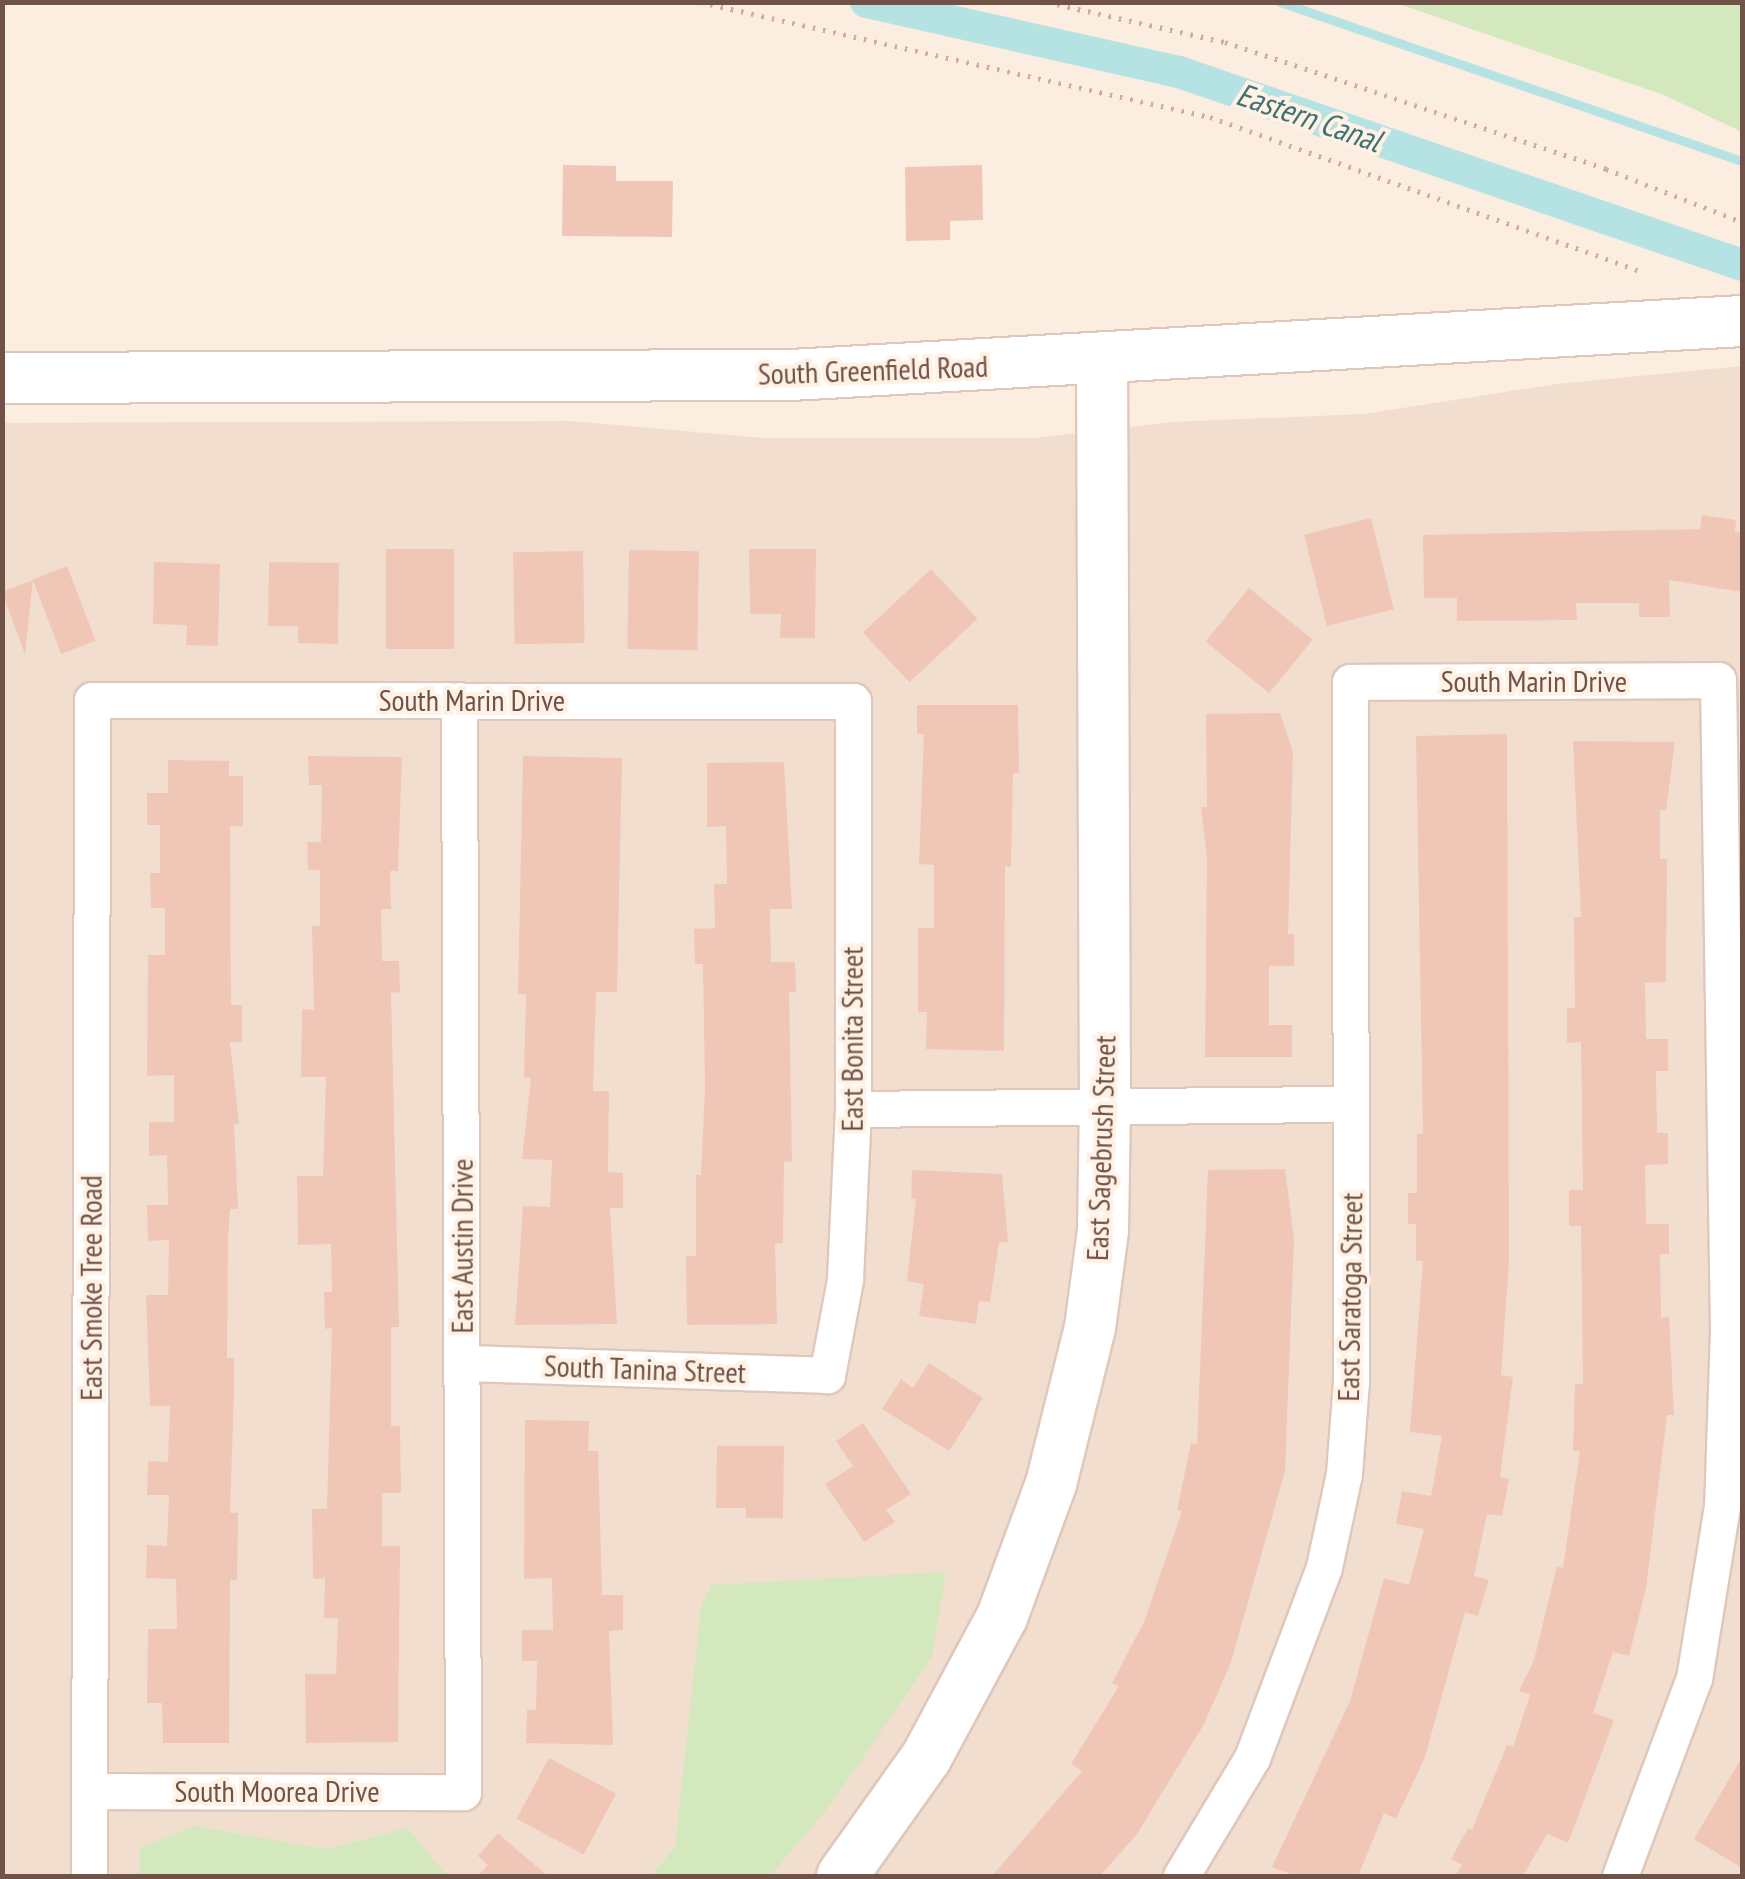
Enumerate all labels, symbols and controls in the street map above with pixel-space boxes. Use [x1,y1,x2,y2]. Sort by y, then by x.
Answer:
water label: Eastern Canal [1232,74,1386,160]
street label: South Greenfield Road [757,348,989,392]
street label: South Marin Drive [1441,663,1627,699]
street label: South Marin Drive [379,682,565,718]
street label: East Bonita Street [834,946,870,1132]
street label: East Sagebrush Street [1079,1035,1123,1261]
street label: East Austin Drive [444,1158,480,1334]
street label: East Smoke Tree Road [73,1175,109,1401]
street label: East Saratoga Street [1330,1192,1370,1402]
street label: South Tanina Street [543,1347,747,1391]
street label: South Moorea Drive [174,1773,380,1809]

